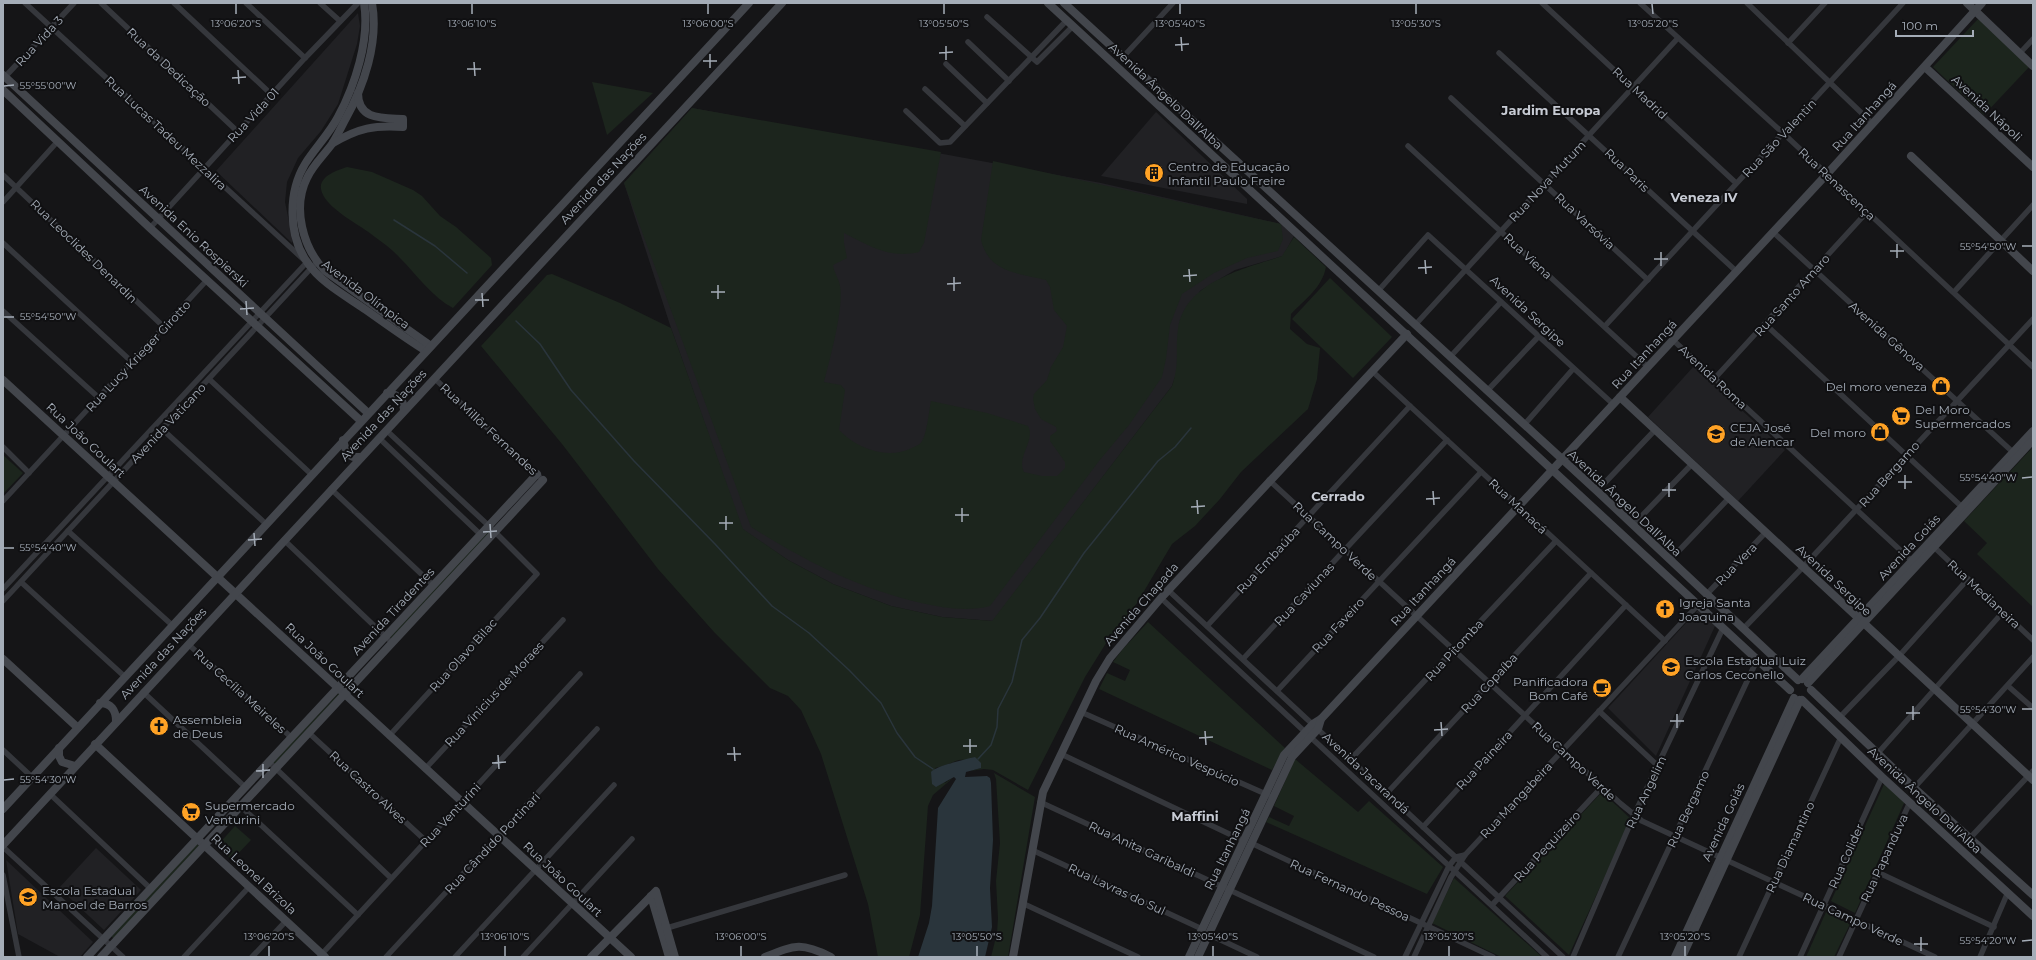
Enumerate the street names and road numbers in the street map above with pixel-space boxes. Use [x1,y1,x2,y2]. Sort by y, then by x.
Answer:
street label: Rua Vida 3 [12,13,66,69]
street label: Rua da Dedicação [124,24,214,110]
street label: Avenida Ângelo Dall'Alba [1106,39,1226,153]
street label: Rua Madrid [1609,64,1671,122]
street label: Avenida Nápoli [1949,72,2025,144]
street label: Rua Lucas Tadeu Mezzalira [102,73,230,193]
street label: Rua Itanhangá [1829,78,1899,154]
street label: Rua Vida 01 [224,85,282,145]
street label: Rua São Valentin [1739,96,1819,180]
street label: Avenida das Nações [557,129,649,227]
street label: Rua Nova Mutum [1505,137,1589,225]
street label: Rua Renascença [1795,144,1879,224]
street label: Rua Paris [1602,145,1653,195]
street label: Avenida Enio Rospierski [136,182,252,290]
street label: Rua Varsóvia [1552,189,1618,253]
street label: Rua Leoclides Denardin [27,196,141,306]
street label: Rua Viena [1501,230,1555,282]
street label: Rua Santo Amaro [1751,251,1833,339]
street label: Avenida Olímpica [319,256,413,332]
street label: Avenida Sergipe [1487,272,1569,350]
street label: Rua Lucy Krieger Girotto [82,297,194,415]
street label: Avenida Gênova [1846,298,1928,374]
street label: Rua Itanhangá [1608,316,1680,392]
street label: Avenida Roma [1676,342,1750,412]
street label: Avenida das Nações [337,366,429,464]
street label: Avenida Vaticano [127,380,209,466]
street label: Rua Millôr Fernandes [437,380,541,478]
street label: Rua João Goulart [43,399,129,481]
street label: Rua Bergamo [1855,438,1923,510]
street label: Avenida Ângelo Dall'Alba [1565,446,1685,560]
street label: Rua Manacá [1486,475,1550,537]
street label: Rua Campo Verde [1290,498,1380,584]
street label: Avenida Goiás [1875,511,1943,583]
street label: Rua Embaúba [1233,523,1303,597]
street label: Rua Vera [1712,540,1760,588]
street label: Avenida Sergipe [1793,541,1875,619]
street label: Rua Itanhangá [1387,553,1459,629]
street label: Rua Medianeira [1944,556,2024,632]
street label: Avenida Chapada [1101,559,1181,649]
street label: Rua Caviunas [1271,559,1337,629]
street label: Avenida Tiradentes [349,564,438,658]
street label: Rua Faveiro [1309,594,1367,656]
street label: Avenida das Nações [117,604,209,702]
street label: Rua Olavo Bilac [426,615,500,695]
street label: Rua Pitomba [1422,616,1486,684]
street label: Rua João Goulart [282,619,368,701]
street label: Rua Vinicius de Moraes [441,638,547,750]
street label: Rua Cecília Meireles [191,646,289,737]
street label: Rua Copaíba [1457,650,1521,716]
street label: Rua Campo Verde [1529,718,1619,804]
street label: Rua Américo Vespúcio [1112,721,1242,789]
street label: Rua Paineira [1453,727,1515,793]
street label: Avenida Jacarandá [1319,729,1413,817]
street label: Avenida Ângelo Dall'Alba [1865,743,1985,857]
street label: Rua Castro Alves [326,747,410,827]
street label: Rua Angelim [1623,753,1669,831]
street label: Rua Mangabeira [1477,759,1555,841]
street label: Rua Bergamo [1664,768,1712,850]
street label: Rua Venturini [416,780,484,850]
street label: Avenida Goiás [1698,780,1748,863]
street label: Rua Cândido Portinari [441,789,543,897]
street label: Rua Diamantino [1762,799,1818,895]
street label: Rua Itanhangá [1201,806,1253,892]
street label: Rua Pequizeiro [1511,808,1583,884]
street label: Rua Papanduva [1857,812,1911,904]
street label: Rua Anita Garibaldi [1086,818,1198,880]
street label: Rua Colider [1825,821,1867,891]
street label: Rua Leonel Brizola [208,831,300,917]
street label: Rua João Goulart [520,838,606,920]
street label: Rua Fernando Pessoa [1288,856,1412,924]
street label: Rua Lavras do Sul [1066,860,1168,918]
street label: Rua Campo Verde [1800,889,1906,949]

